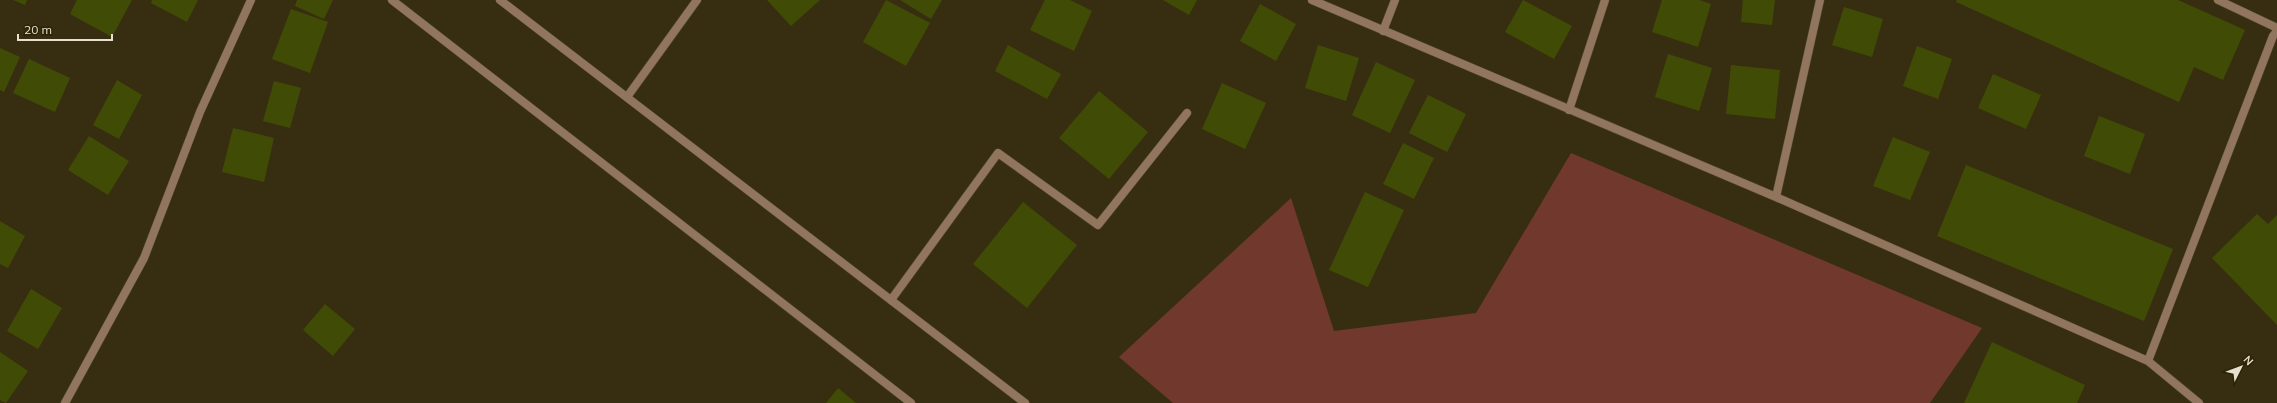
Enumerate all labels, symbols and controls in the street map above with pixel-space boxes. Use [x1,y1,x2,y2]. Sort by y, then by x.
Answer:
scale bar [18,16,112,42]
text: 20 m [24,22,52,37]
north arrow [2221,347,2261,387]
text: N [2240,353,2256,368]

